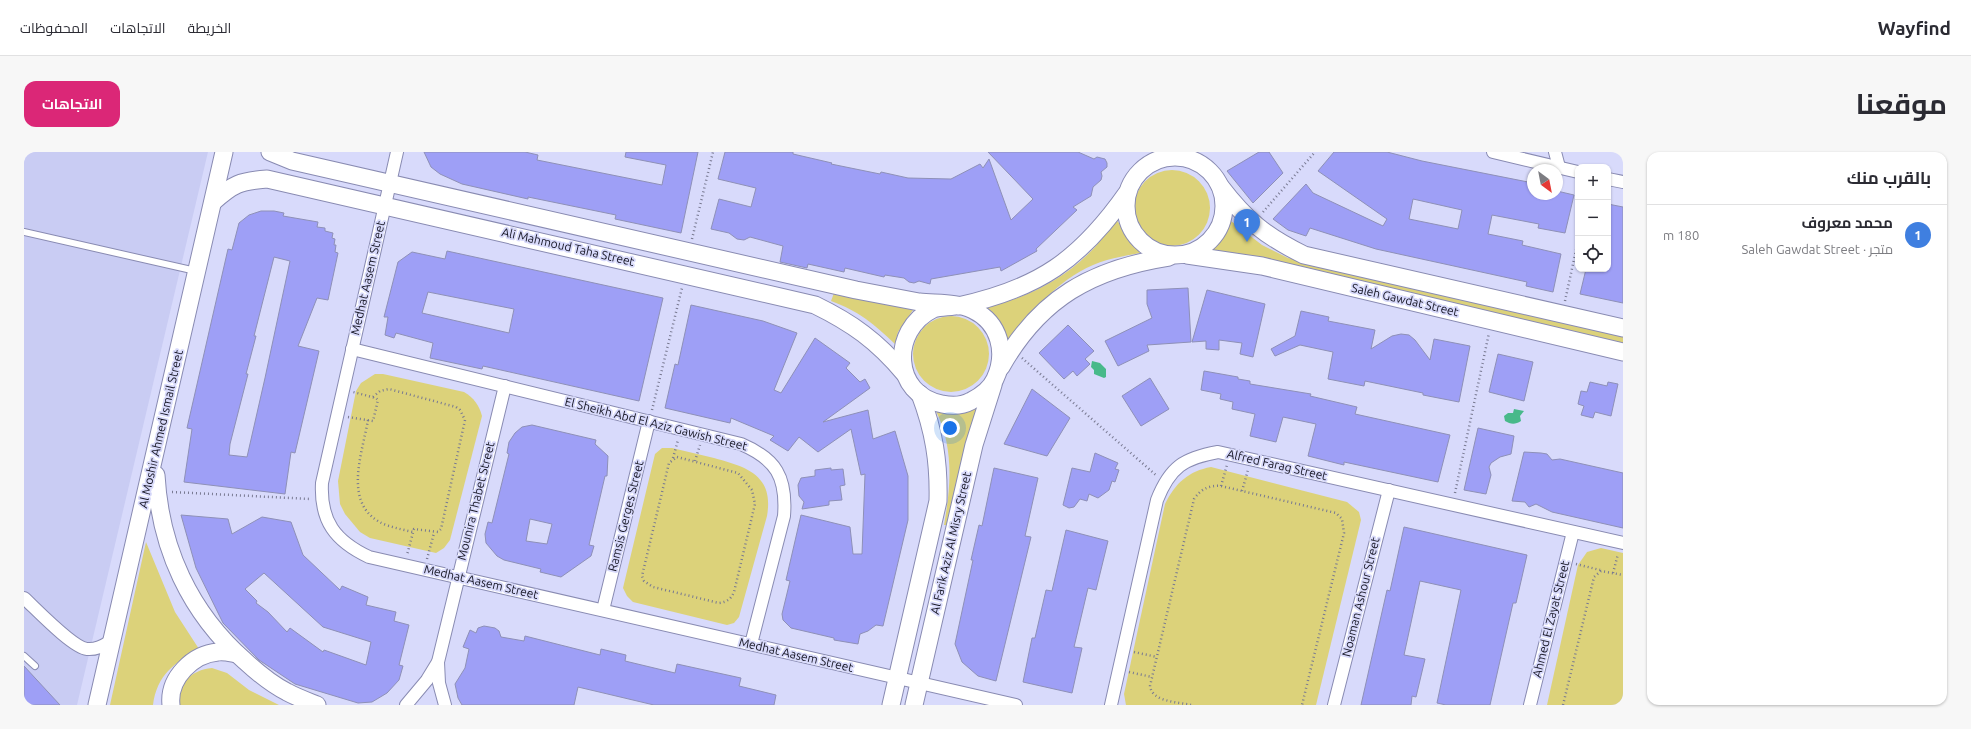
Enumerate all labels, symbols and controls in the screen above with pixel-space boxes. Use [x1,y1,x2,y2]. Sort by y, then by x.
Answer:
text: Wayfind [1878,17,1951,39]
text: المحفوظات [20,20,88,36]
text: الاتجاهات [110,20,166,36]
text: الخريطة [188,20,231,36]
button: الاتجاهات [24,81,120,127]
text: موقعنا [1856,88,1947,119]
north arrow [1527,164,1563,200]
map controls [1575,164,1611,272]
button: + [1575,164,1611,200]
text: بالقرب منك [1847,168,1931,187]
button: − [1575,200,1611,236]
pin: 1 [1234,209,1260,242]
text: محمد معروف [1802,214,1893,231]
street label: Medhat Aasem Street [348,219,387,336]
street label: Ali Mahmoud Taha Street [501,225,636,268]
text: 180 m [1663,228,1699,242]
text: 1 [1914,228,1922,242]
button: locate [1575,236,1611,272]
text: متجر · Saleh Gawdat Street [1741,242,1893,256]
street label: Saleh Gawdat Street [1350,281,1460,318]
street label: Al Moshir Ahmed Ismail Street [136,348,185,509]
street label: El Sheikh Abd El Aziz Gawish Street [564,395,749,453]
your location [940,418,960,438]
street label: Mounira Thabet Street [454,440,497,562]
street label: Alfred Farag Street [1226,447,1329,482]
street label: Ramsis Gerges Street [605,459,646,573]
street label: Al Farik Aziz Al Misry Street [928,470,973,615]
street label: Noaman Ashour Street [1339,536,1382,658]
street label: Ahmed El Zayat Street [1530,559,1571,679]
street label: Medhat Aasem Street [423,562,540,601]
street label: Medhat Aasem Street [738,635,855,674]

